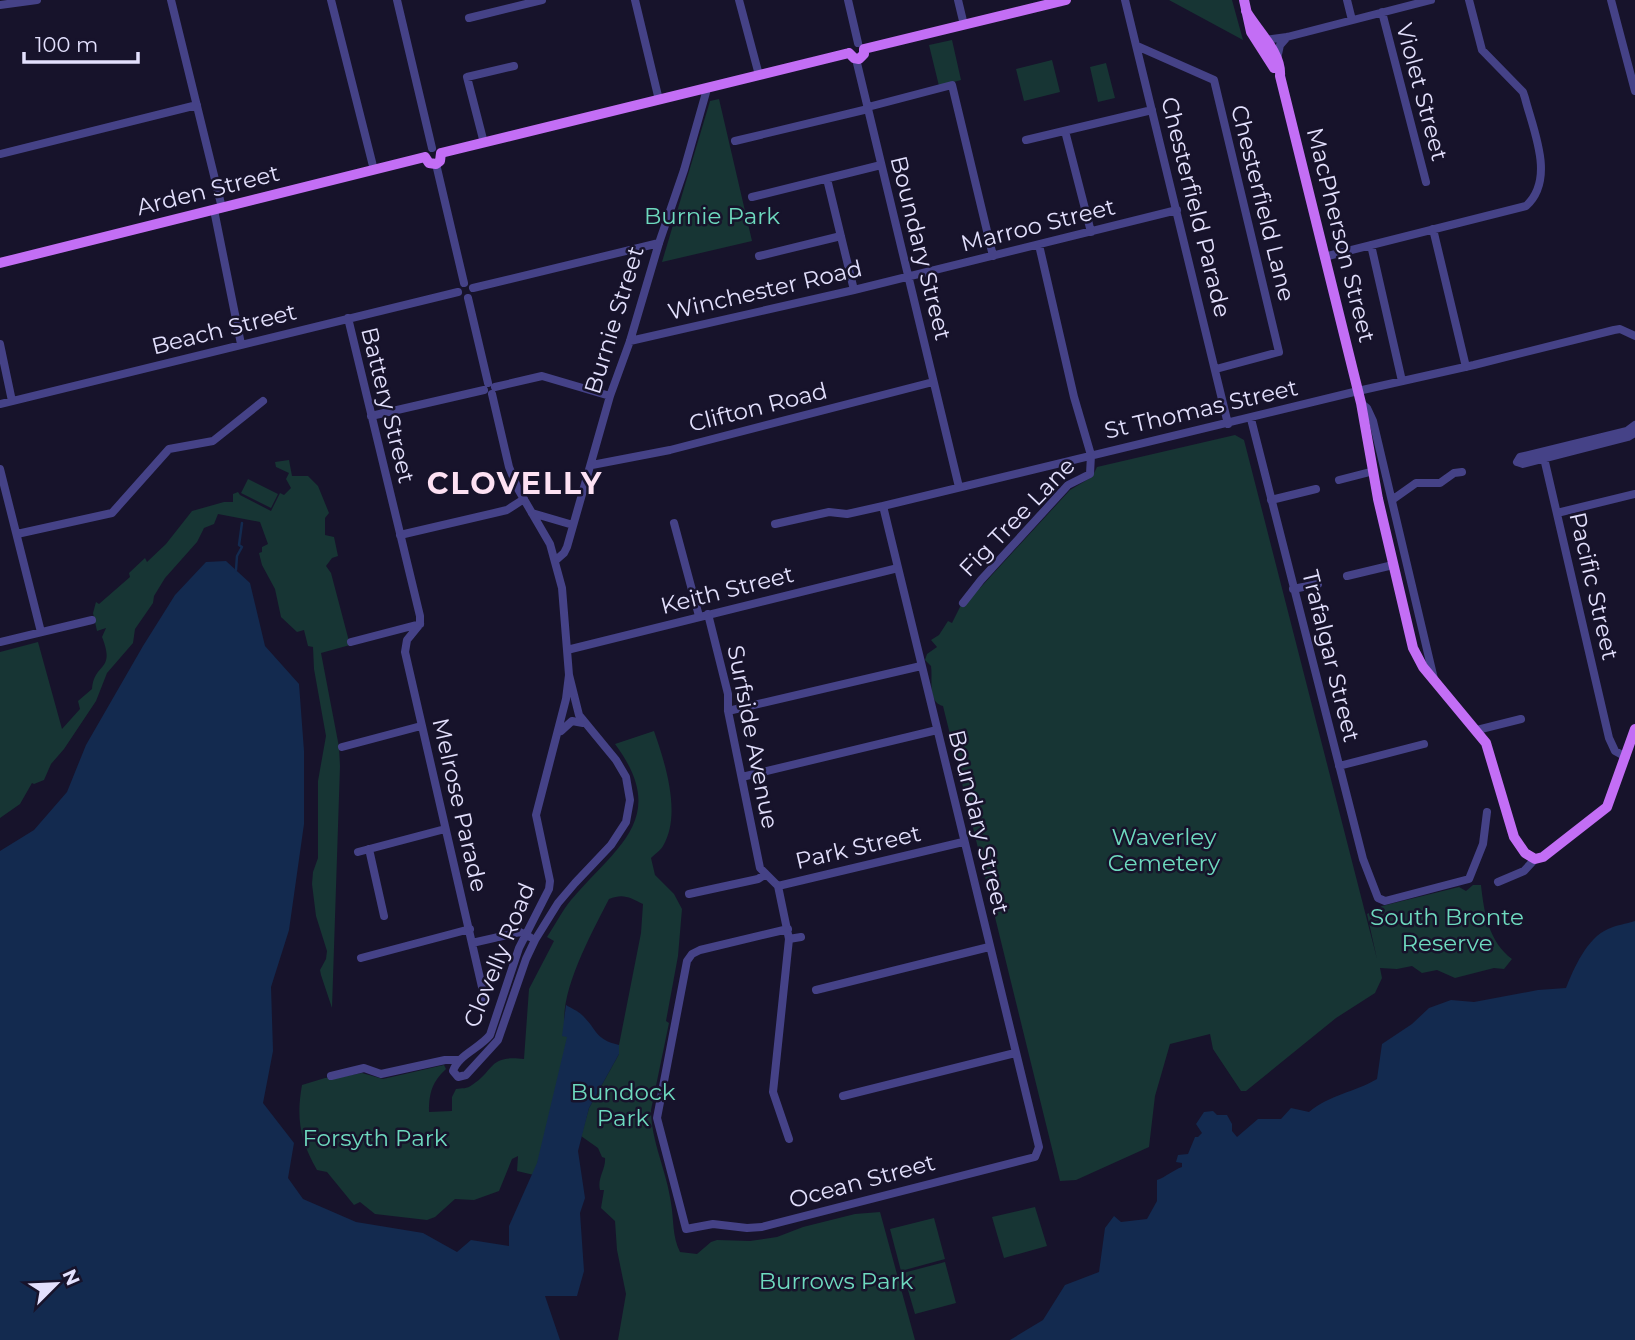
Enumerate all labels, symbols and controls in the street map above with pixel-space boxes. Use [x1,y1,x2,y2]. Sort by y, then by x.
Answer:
street label: Violet Street [1390,20,1454,164]
scale bar [24,21,138,65]
text: 100 m [35,32,98,57]
street label: Chesterfield Parade [1155,94,1237,320]
street label: Chesterfield Lane [1225,102,1301,304]
street label: MacPherson Street [1301,125,1381,345]
street label: Boundary Street [885,153,957,343]
street label: Arden Street [134,159,282,221]
street label: Marroo Street [958,192,1118,258]
park label: Burnie Park [644,202,780,230]
street label: Burnie Street [578,243,650,397]
street label: Winchester Road [665,254,865,326]
street label: Beach Street [149,297,299,361]
street label: Battery Street [355,324,421,486]
street label: St Thomas Street [1102,373,1300,445]
street label: Clifton Road [686,376,830,438]
street label: Fig Tree Lane [953,452,1081,582]
district label: CLOVELLY [427,465,603,502]
street label: Pacific Street [1563,509,1625,663]
street label: Keith Street [658,560,796,620]
street label: Trafalgar Street [1296,567,1366,745]
street label: Surfside Avenue [721,643,785,831]
street label: Melrose Parade [426,715,494,895]
street label: Boundary Street [943,727,1015,917]
street label: Park Street [792,819,924,875]
park label: Waverley Cemetery [1108,823,1221,877]
street label: Clovelly Road [457,879,541,1031]
park label: South Bronte Reserve [1370,903,1524,957]
park label: Bundock Park [571,1078,676,1132]
park label: Forsyth Park [302,1124,448,1152]
street label: Ocean Street [786,1148,938,1214]
north arrow [21,1249,91,1319]
text: N [57,1266,85,1289]
park label: Burrows Park [759,1267,914,1295]

